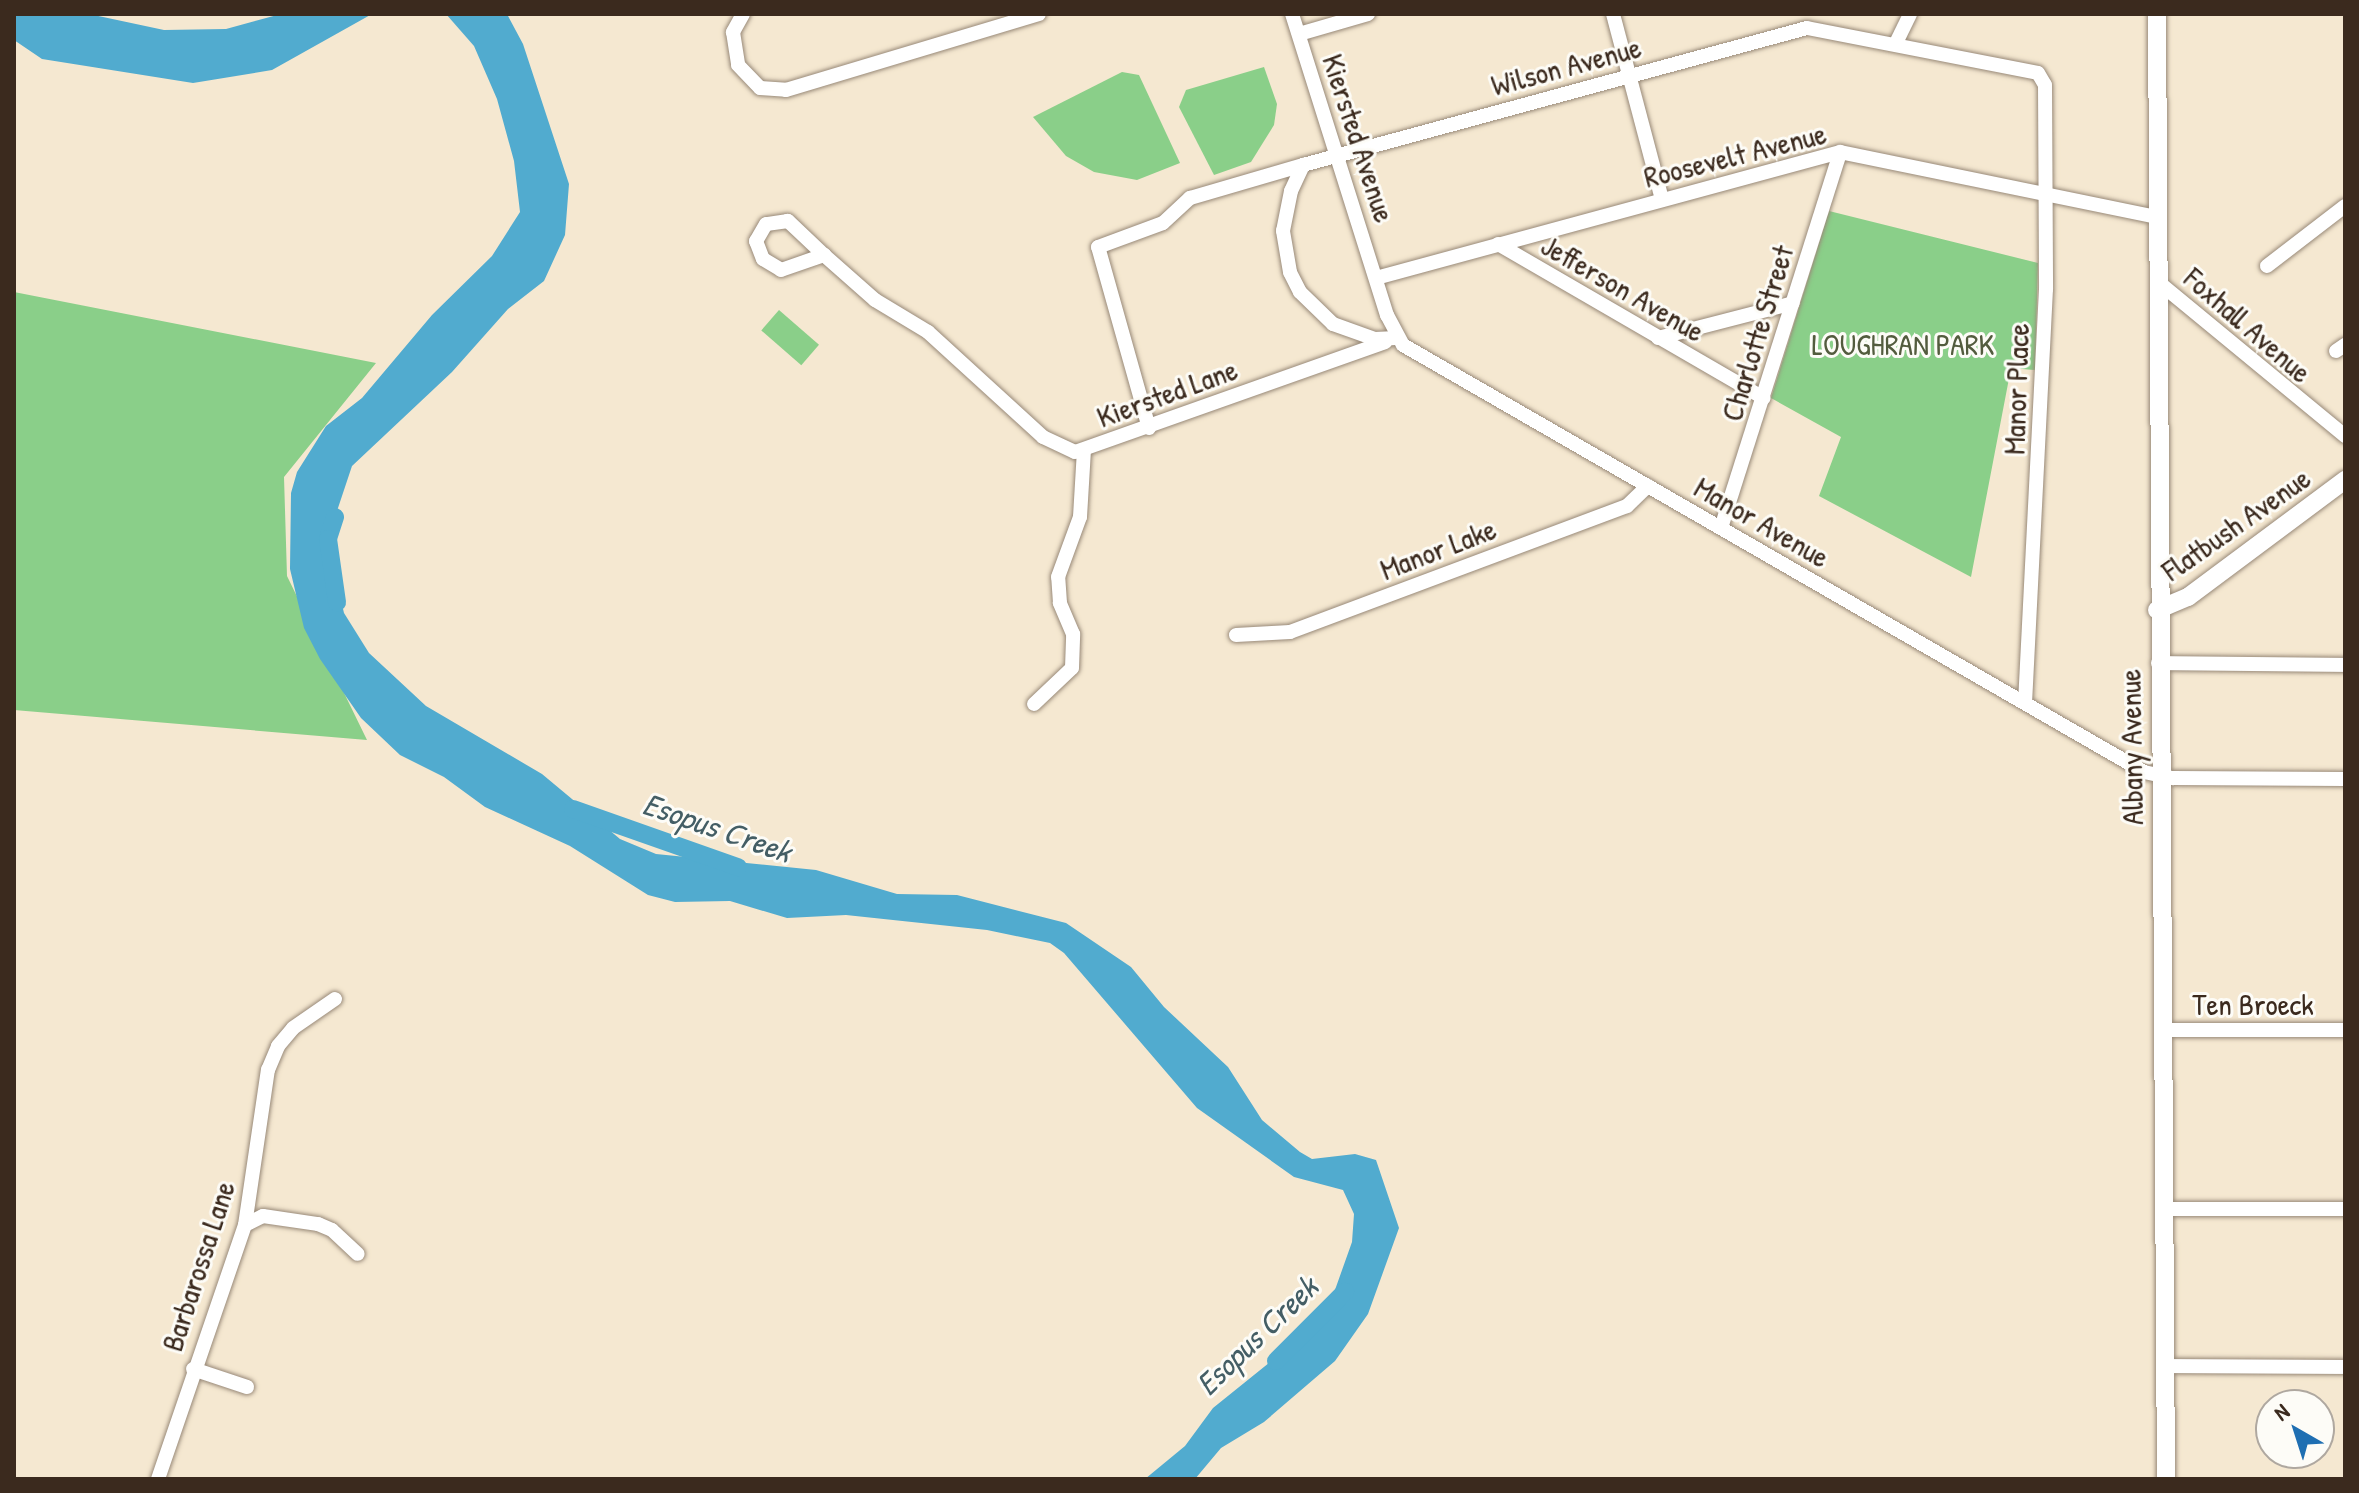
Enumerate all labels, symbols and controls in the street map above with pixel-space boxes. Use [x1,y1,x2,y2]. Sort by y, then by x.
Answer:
street label: Wilson Avenue [1487,29,1645,103]
street label: Kiersted Avenue [1315,50,1403,226]
street label: Roosevelt Avenue [1640,115,1830,195]
street label: Jefferson Avenue [1535,227,1711,349]
street label: Charlotte Street [1713,241,1801,425]
street label: Foxhall Avenue [2177,260,2319,390]
street label: Manor Place [1996,323,2036,455]
park label: LOUGHRAN PARK [1812,326,1994,362]
street label: Kiersted Lane [1092,351,1242,435]
street label: Flatbush Avenue [2155,460,2317,588]
street label: Manor Avenue [1688,469,1836,575]
street label: Manor Lake [1375,511,1501,587]
street label: Albany Avenue [2112,669,2150,825]
water label: Esopus Creek [638,785,796,871]
street label: Ten Broeck [2192,986,2314,1022]
street label: Barbarossa Lane [154,1177,242,1355]
water label: Esopus Creek [1188,1269,1326,1403]
north arrow [2255,1389,2335,1469]
text: N [2267,1397,2295,1427]

